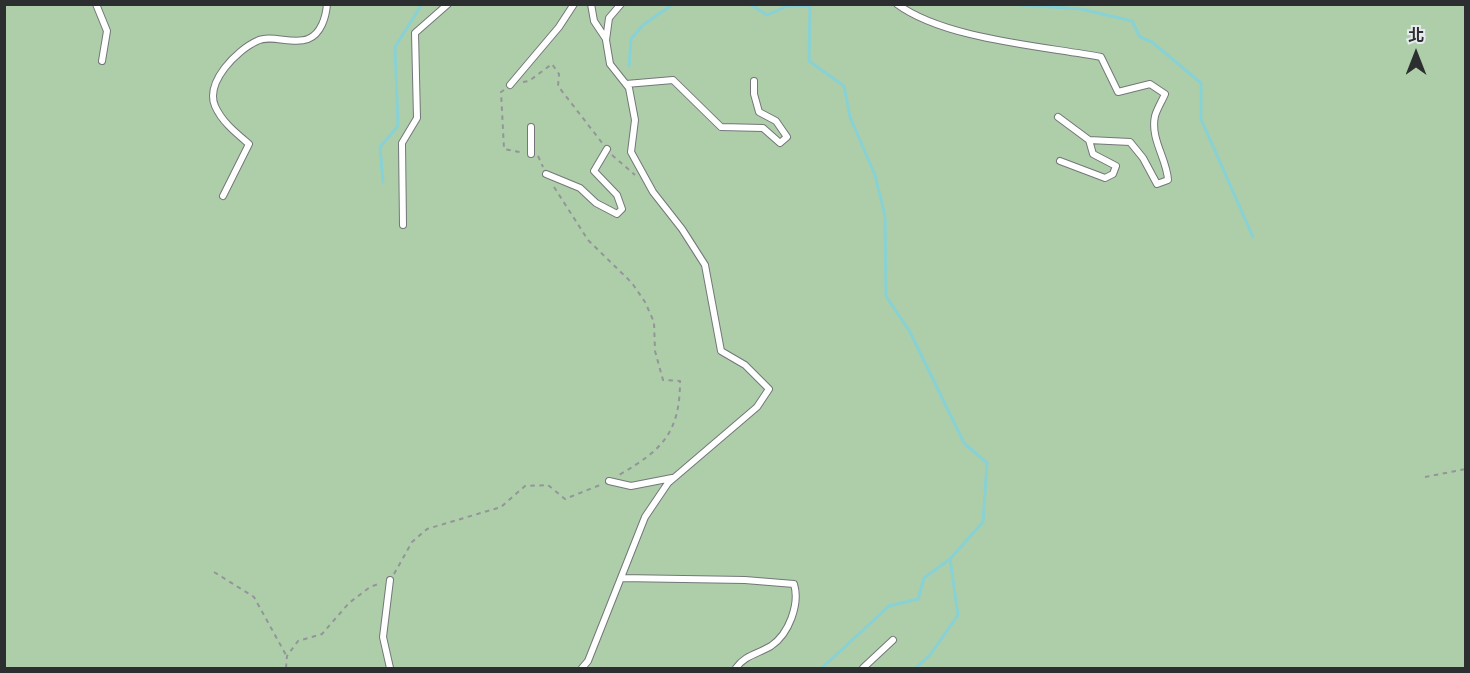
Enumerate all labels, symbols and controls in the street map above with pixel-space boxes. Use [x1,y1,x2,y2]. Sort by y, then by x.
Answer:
north arrow [1386,24,1446,84]
text: 北 [1408,26,1424,45]

